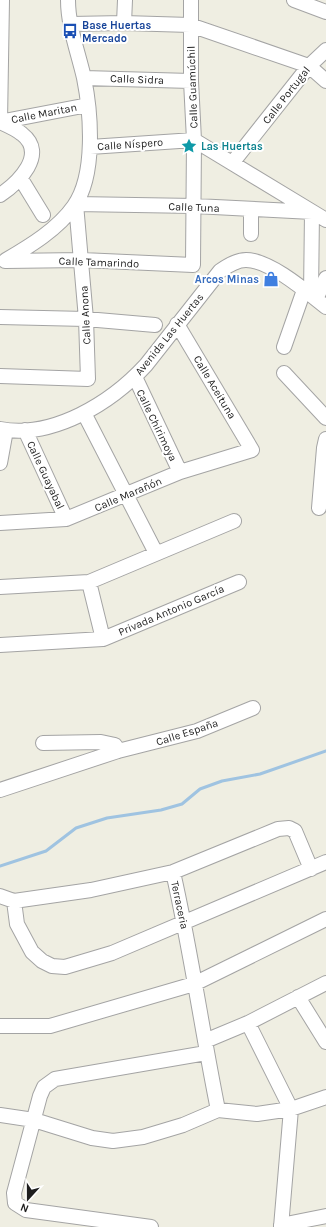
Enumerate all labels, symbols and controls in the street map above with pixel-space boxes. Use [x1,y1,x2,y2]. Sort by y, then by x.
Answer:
place label: Base Huertas Mercado [82,19,152,45]
bus stop icon: Base Huertas Mercado [61,22,79,40]
street label: Calle Guamúchil [185,45,200,129]
street label: Calle Portugal [260,64,313,127]
street label: Calle Sidra [110,72,164,87]
street label: Calle Maritan [10,101,78,126]
street label: Calle Níspero [97,136,163,153]
place icon: Las Huertas [180,137,198,155]
place label: Las Huertas [201,140,263,153]
street label: Calle Tuna [168,200,220,215]
street label: Calle Tamarindo [58,255,139,270]
shop icon: Arcos Minas [262,270,280,288]
place label: Arcos Minas [195,273,259,286]
street label: Calle Anona [77,285,94,345]
street label: Avenida Las Huertas [132,291,207,378]
street label: Calle Aceituna [191,353,239,421]
street label: Calle Chirimoya [133,387,180,463]
street label: Calle Guayabal [24,439,67,511]
street label: Calle Marañón [93,474,164,514]
street label: Privada Antonio García [116,582,226,639]
street label: Calle España [155,716,220,749]
street label: Terraceria [168,880,191,930]
north arrow [8,1179,48,1219]
text: N [19,1200,31,1215]

